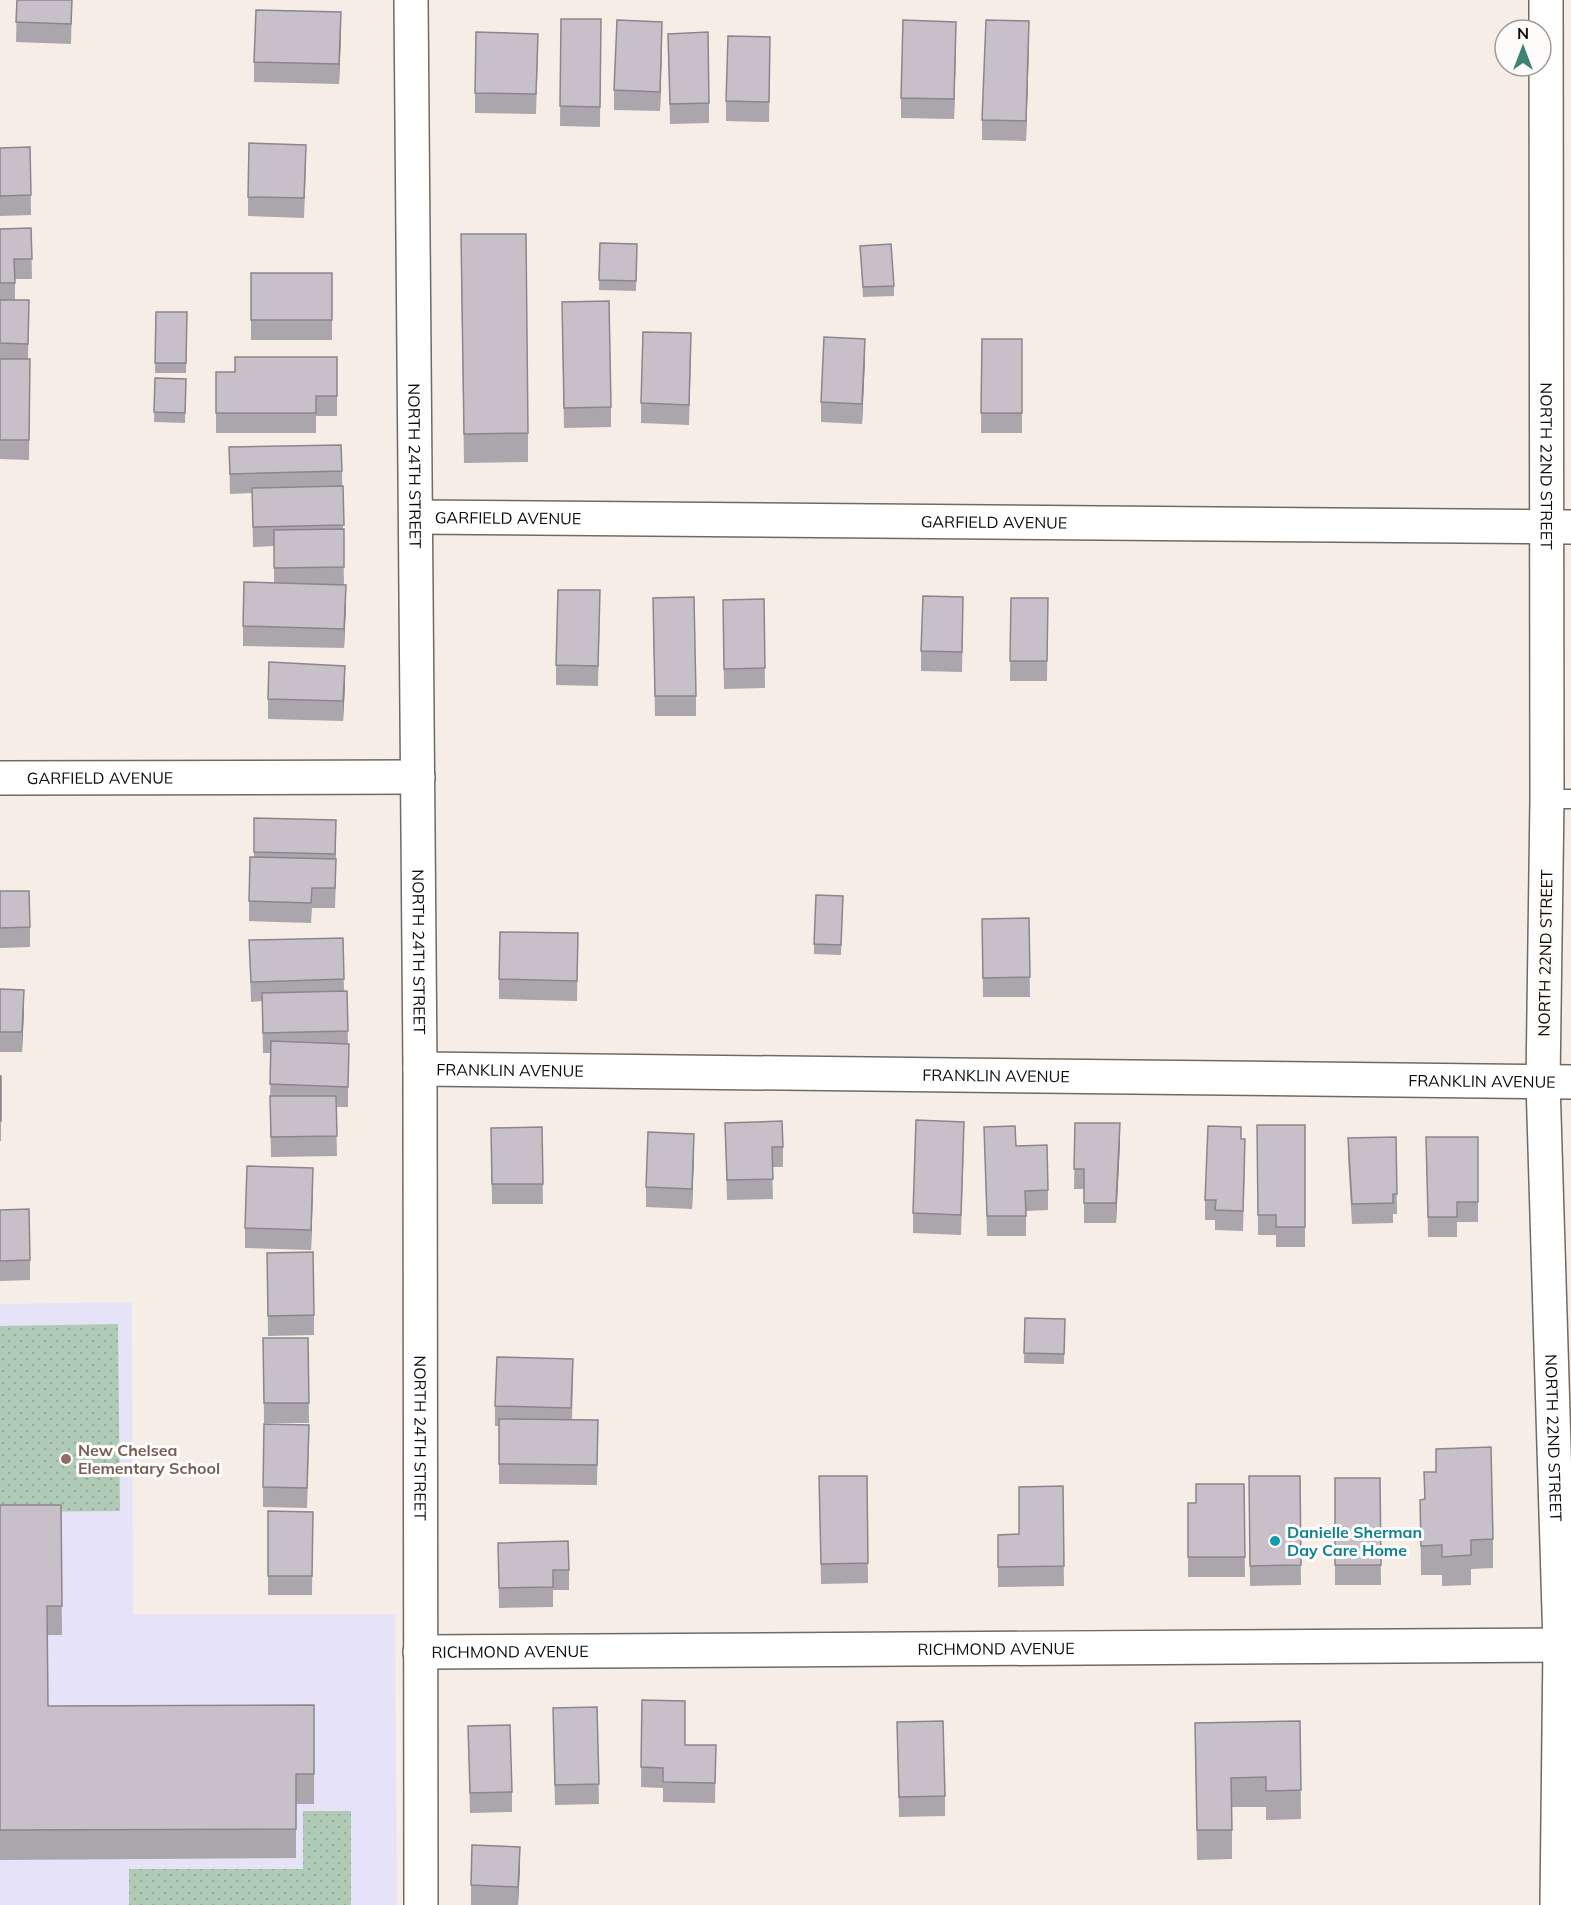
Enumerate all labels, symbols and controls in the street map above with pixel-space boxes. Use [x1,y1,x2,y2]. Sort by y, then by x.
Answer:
north arrow [1493,18,1553,78]
text: N [1517,23,1529,43]
street label: NORTH 22ND STREET [1536,382,1557,550]
street label: NORTH 24TH STREET [404,383,426,549]
street label: GARFIELD AVENUE [435,507,581,528]
street label: GARFIELD AVENUE [921,511,1067,533]
street label: GARFIELD AVENUE [27,768,173,788]
street label: NORTH 24TH STREET [408,869,430,1035]
street label: NORTH 22ND STREET [1534,869,1556,1037]
street label: FRANKLIN AVENUE [436,1059,584,1081]
street label: FRANKLIN AVENUE [922,1065,1070,1086]
street label: FRANKLIN AVENUE [1408,1070,1556,1092]
street label: NORTH 22ND STREET [1541,1354,1566,1522]
street label: NORTH 24TH STREET [410,1355,431,1521]
place label: New Chelsea Elementary School [78,1440,220,1478]
marker: New Chelsea Elementary School [59,1452,73,1466]
place label: Danielle Sherman Day Care Home [1287,1522,1422,1560]
marker: Danielle Sherman Day Care Home [1268,1534,1282,1548]
street label: RICHMOND AVENUE [917,1638,1075,1659]
street label: RICHMOND AVENUE [431,1641,589,1662]

